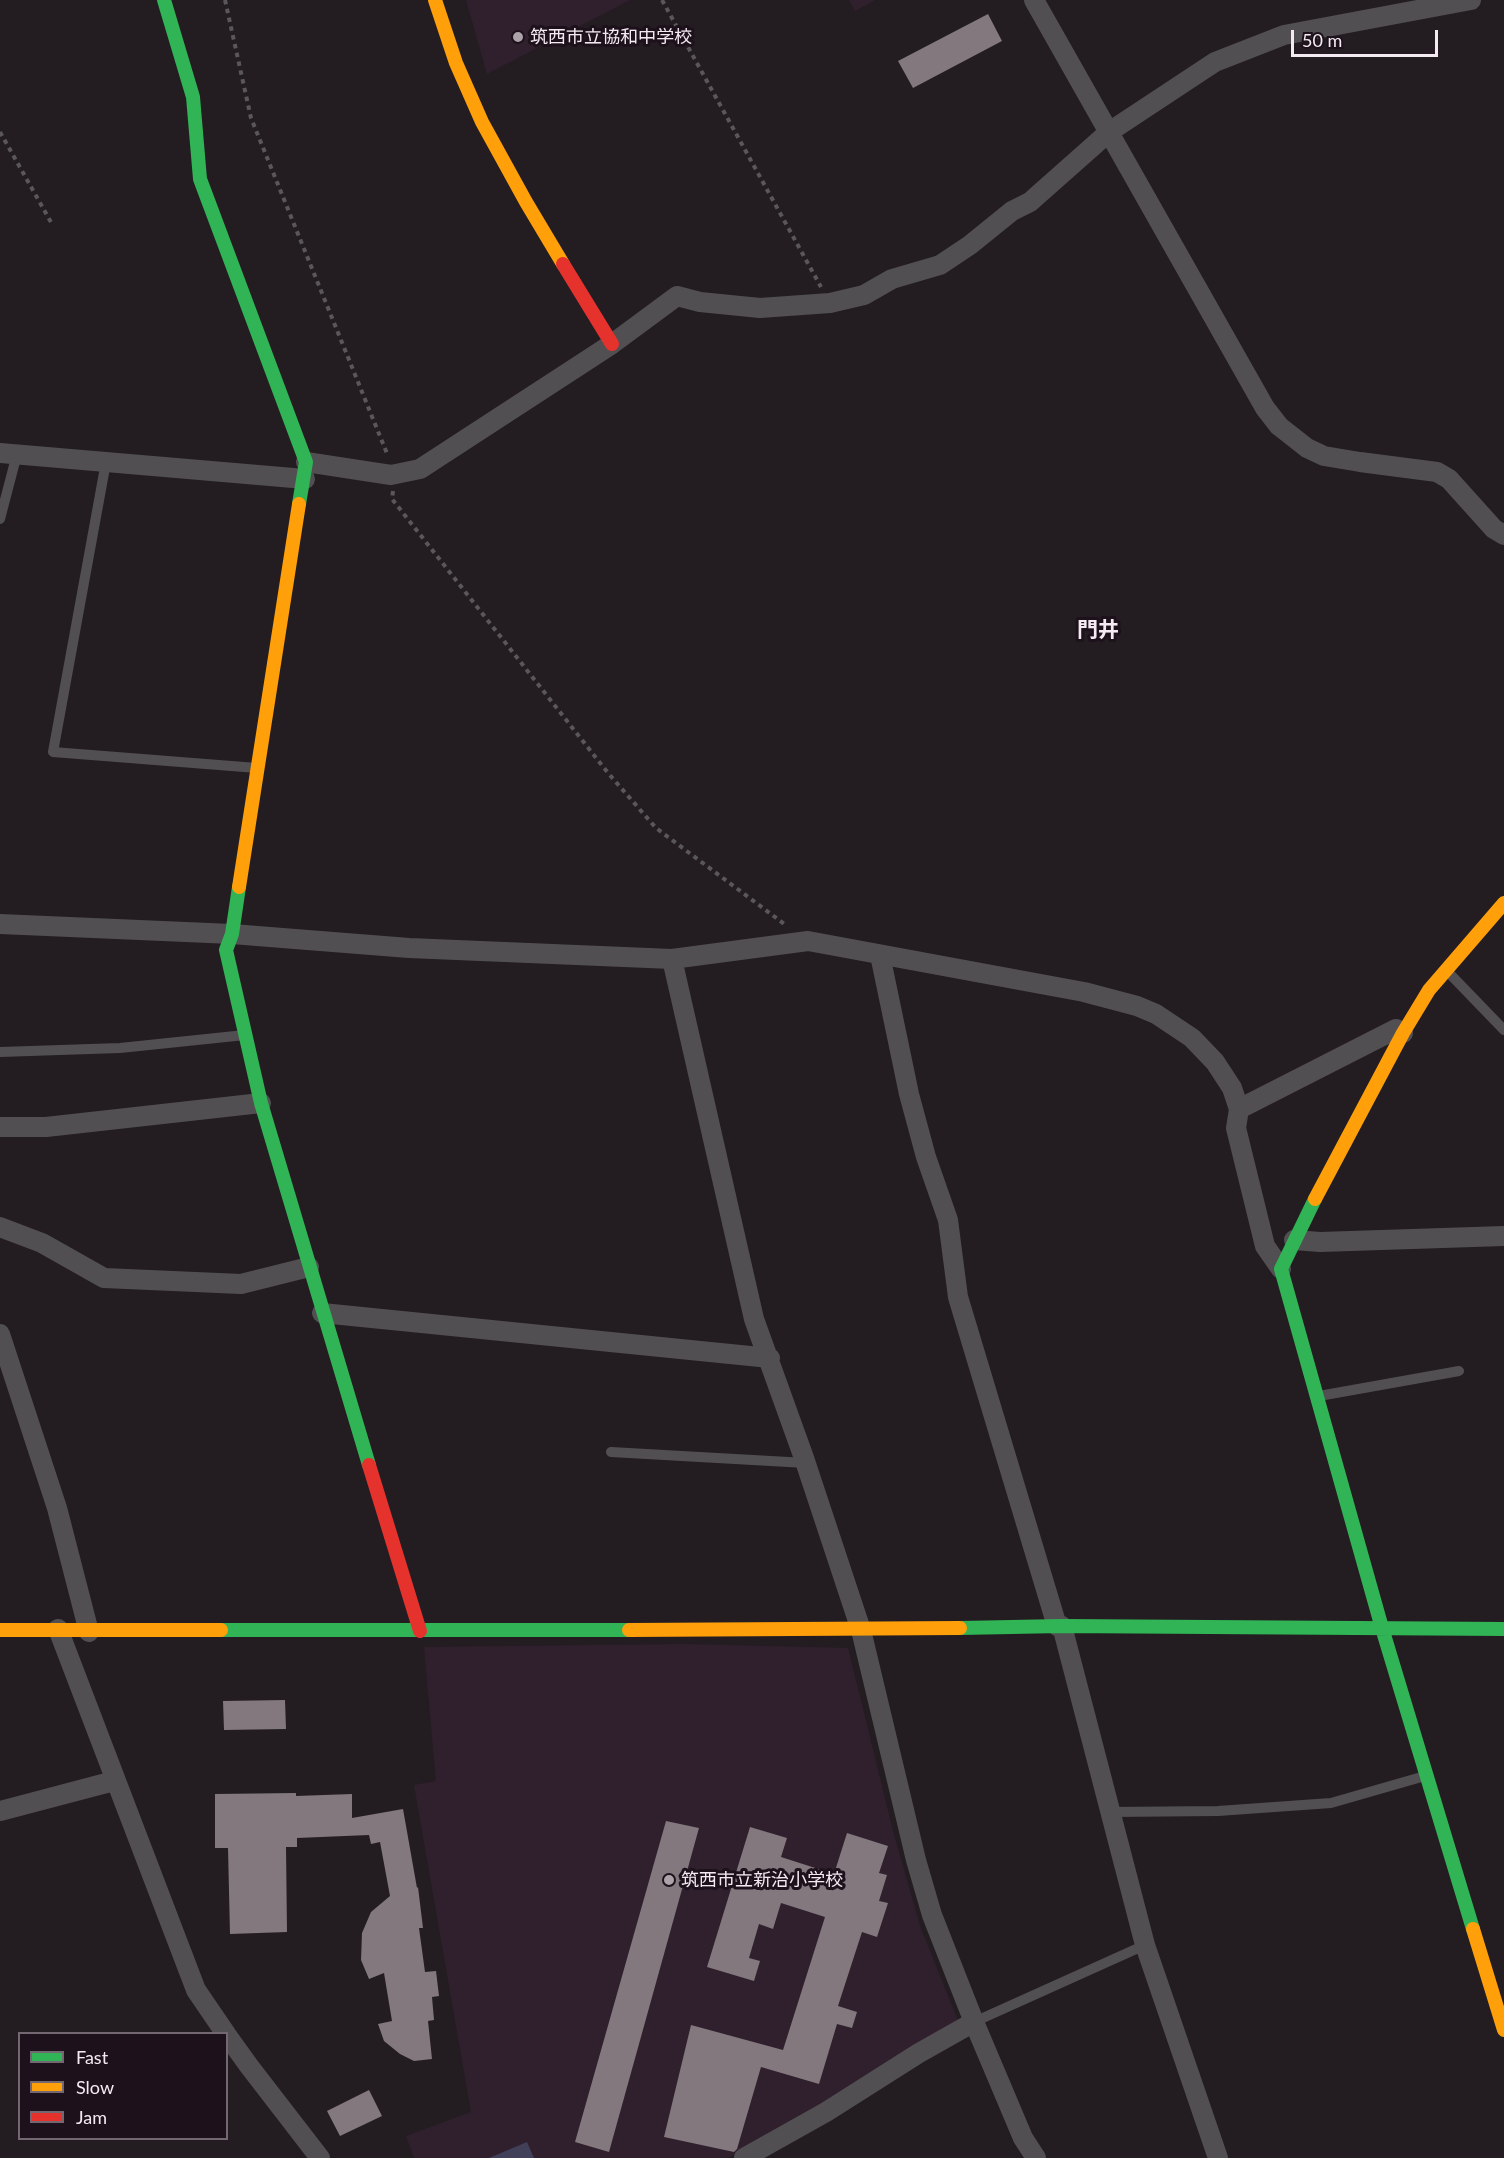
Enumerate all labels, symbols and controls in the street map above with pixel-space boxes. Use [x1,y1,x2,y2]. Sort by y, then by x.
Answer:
scale bar [1294,18,1441,56]
place label: 筑西市立協和中学校 [530,26,692,48]
text: 50 m [1302,29,1342,51]
marker: 筑西市立協和中学校 [511,30,525,44]
district label: 門井 [1077,617,1119,643]
place label: 筑西市立新治小学校 [681,1869,843,1891]
marker: 筑西市立新治小学校 [662,1873,676,1887]
legend [18,2032,228,2140]
text: Fast [76,2046,108,2068]
text: Slow [76,2076,114,2098]
text: Jam [76,2106,107,2128]

